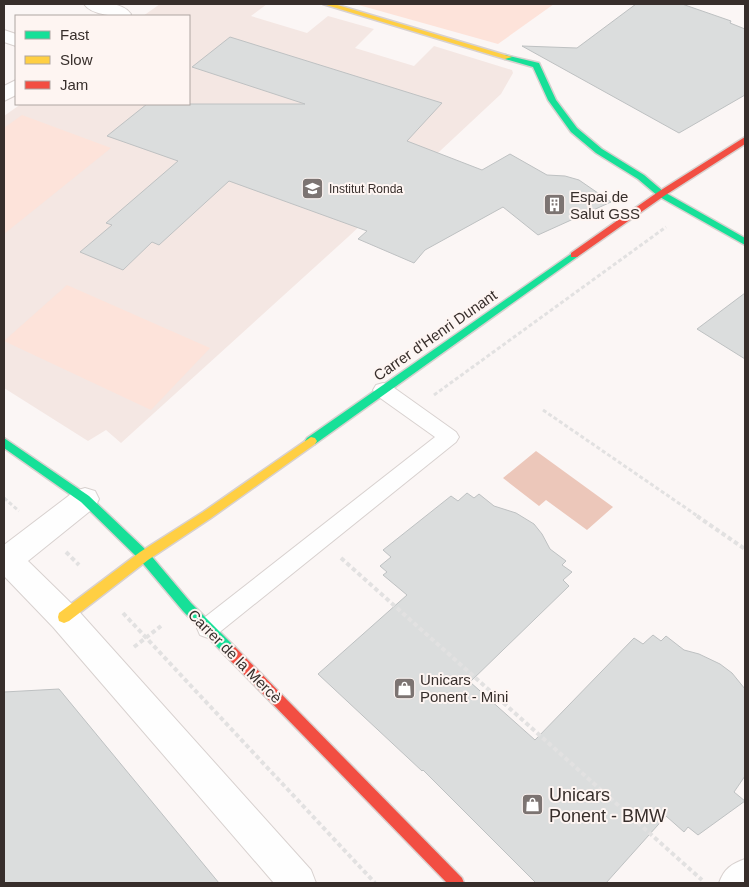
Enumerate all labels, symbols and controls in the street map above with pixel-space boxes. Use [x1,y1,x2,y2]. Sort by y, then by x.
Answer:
legend [15,15,190,105]
text: Fast [60,26,90,43]
text: Slow [60,51,93,68]
text: Jam [60,76,88,93]
school or university icon: Institut Ronda [301,177,325,201]
place label: Institut Ronda [329,182,403,196]
place label: Espai de Salut GSS [570,188,640,222]
building icon: Espai de Salut GSS [542,193,566,217]
street label: Carrer d'Henri Dunant [370,286,500,384]
street label: Carrer de la Mercè [185,606,285,706]
place label: Unicars Ponent - Mini [420,671,508,705]
shop icon: Unicars Ponent - Mini [392,676,416,700]
place label: Unicars Ponent - BMW [549,785,666,826]
shop icon: Unicars Ponent - BMW [521,793,545,817]

